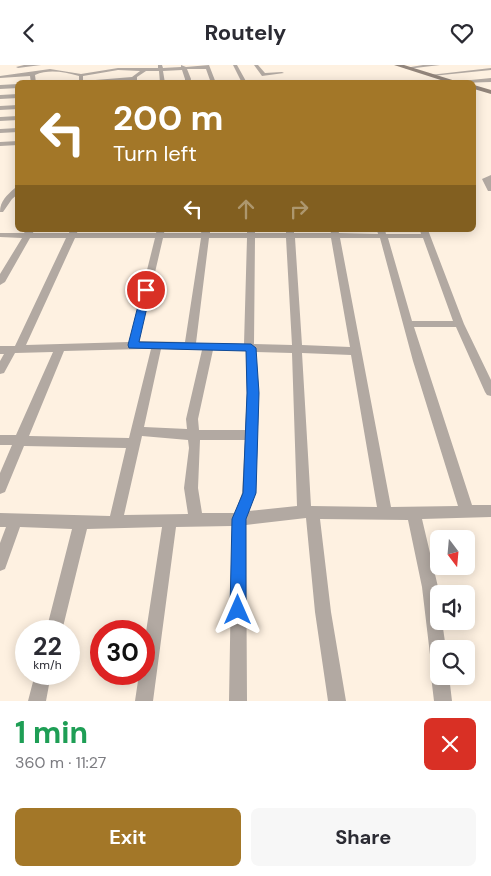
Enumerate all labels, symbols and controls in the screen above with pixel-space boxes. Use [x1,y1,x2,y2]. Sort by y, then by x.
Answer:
text: Routely [205,18,286,47]
icon: back [15,19,43,47]
icon: heart [448,19,476,47]
text: 200 m [113,95,224,141]
icon: left [30,100,95,165]
text: Turn left [113,139,197,168]
icon: left [179,195,207,223]
icon: ahead [232,195,260,223]
icon: right [285,195,313,223]
pin [125,269,167,311]
icon: arrive [132,276,160,304]
north arrow [430,530,475,575]
map controls [430,530,475,685]
position arrow [211,583,263,635]
button: sound [430,585,475,630]
speed limit sign: 30 [90,620,155,685]
text: 22 [33,630,62,663]
button: search [430,640,475,685]
text: km/h [33,657,62,673]
text: 1 min [15,713,88,752]
button: close [424,718,476,770]
text: 360 m · 11:27 [15,752,106,773]
button: Exit [15,808,241,866]
button: Share [251,808,476,866]

